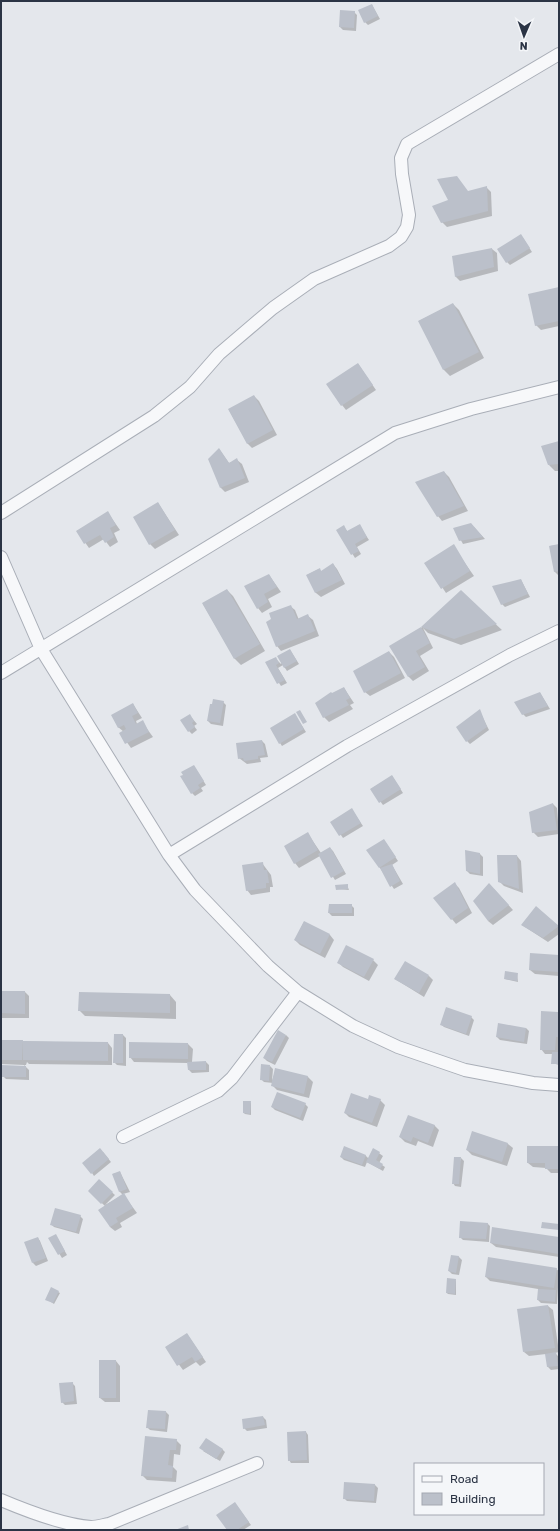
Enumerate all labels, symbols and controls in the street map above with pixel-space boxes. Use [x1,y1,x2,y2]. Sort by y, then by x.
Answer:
north arrow [504,16,544,56]
text: N [519,39,528,52]
legend [414,1463,544,1515]
text: Road [450,1472,478,1486]
text: Building [450,1492,496,1506]

